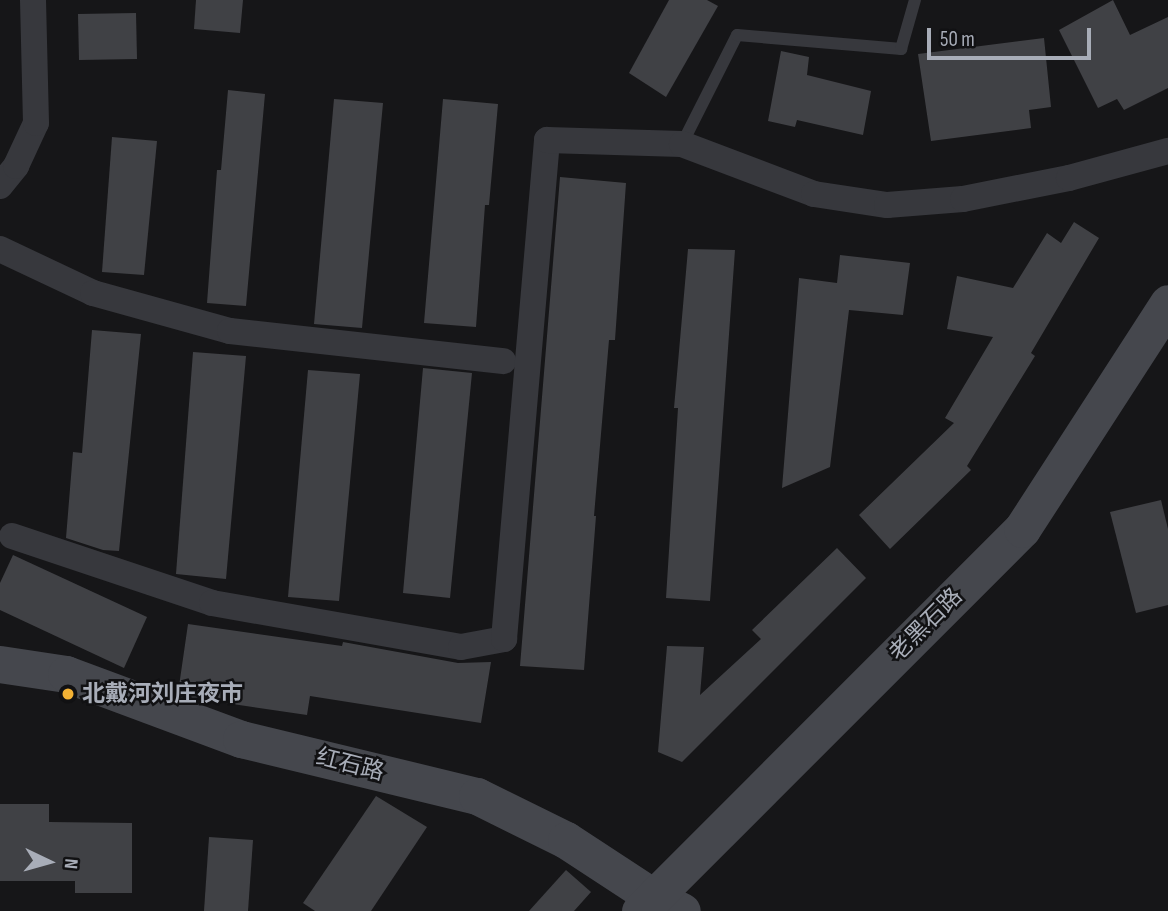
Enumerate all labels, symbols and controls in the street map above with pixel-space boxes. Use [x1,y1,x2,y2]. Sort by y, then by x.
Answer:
scale bar [930,14,1094,58]
text: 50 m [940,27,975,52]
street label: 老黑石路 [884,583,968,667]
place label: 北戴河刘庄夜市 [82,680,243,708]
marker: 北戴河刘庄夜市 [60,686,76,702]
street label: 红石路 [313,743,387,787]
north arrow [14,827,84,897]
text: N [59,858,82,870]

